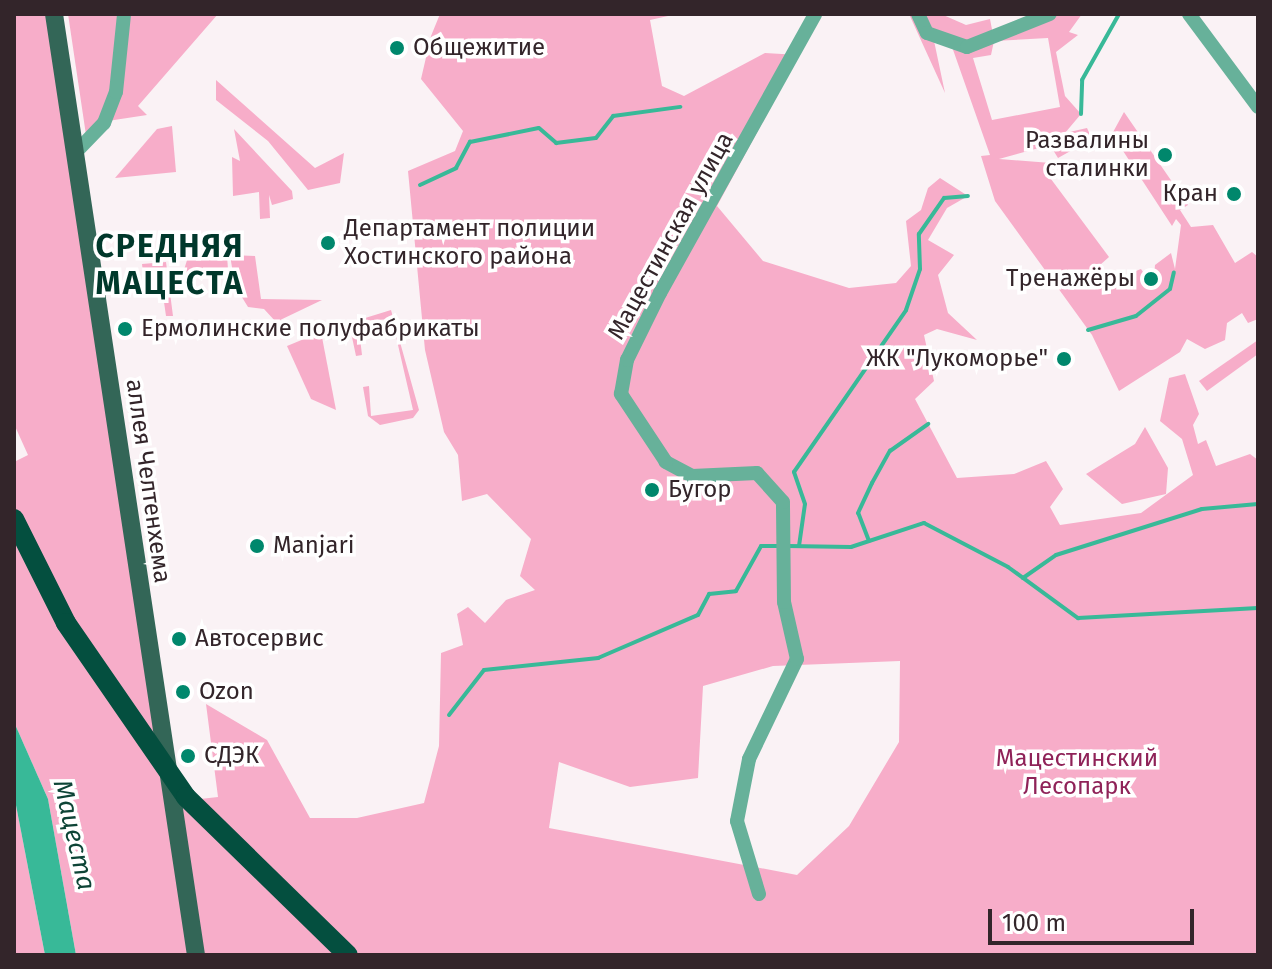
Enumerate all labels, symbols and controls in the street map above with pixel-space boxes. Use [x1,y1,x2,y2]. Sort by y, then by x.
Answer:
place label: Общежитие [413,34,545,62]
marker: Общежитие [388,39,406,57]
street label: Мацестинская улица [602,127,740,345]
place label: Развалины сталинки [1025,127,1149,183]
marker: Развалины сталинки [1156,146,1174,164]
place label: Кран [1163,180,1218,208]
marker: Кран [1225,185,1243,203]
place label: Департамент полиции Хостинского района [344,215,595,271]
district label: СРЕДНЯЯ МАЦЕСТА [95,228,245,303]
marker: Департамент полиции Хостинского района [319,234,337,252]
place label: Тренажёры [1006,265,1135,293]
marker: Тренажёры [1142,270,1160,288]
place label: Ермолинские полуфабрикаты [141,315,480,343]
marker: Ермолинские полуфабрикаты [116,320,134,338]
place label: ЖК "Лукоморье" [866,345,1048,373]
marker: ЖК "Лукоморье" [1055,350,1073,368]
street label: аллея Челтенхема [119,377,177,585]
place label: Бугор [668,476,732,504]
marker: Бугор [643,481,661,499]
place label: Manjari [273,532,355,560]
marker: Manjari [248,537,266,555]
place label: Автосервис [195,625,324,653]
marker: Автосервис [170,630,188,648]
place label: Ozon [199,678,254,706]
marker: Ozon [174,683,192,701]
place label: СДЭК [204,742,259,770]
park label: Мацестинский Лесопарк [996,745,1158,801]
marker: СДЭК [179,747,197,765]
water label: Мацеста [46,777,102,893]
scale bar [992,893,1198,943]
text: 100 m [1002,909,1066,937]

